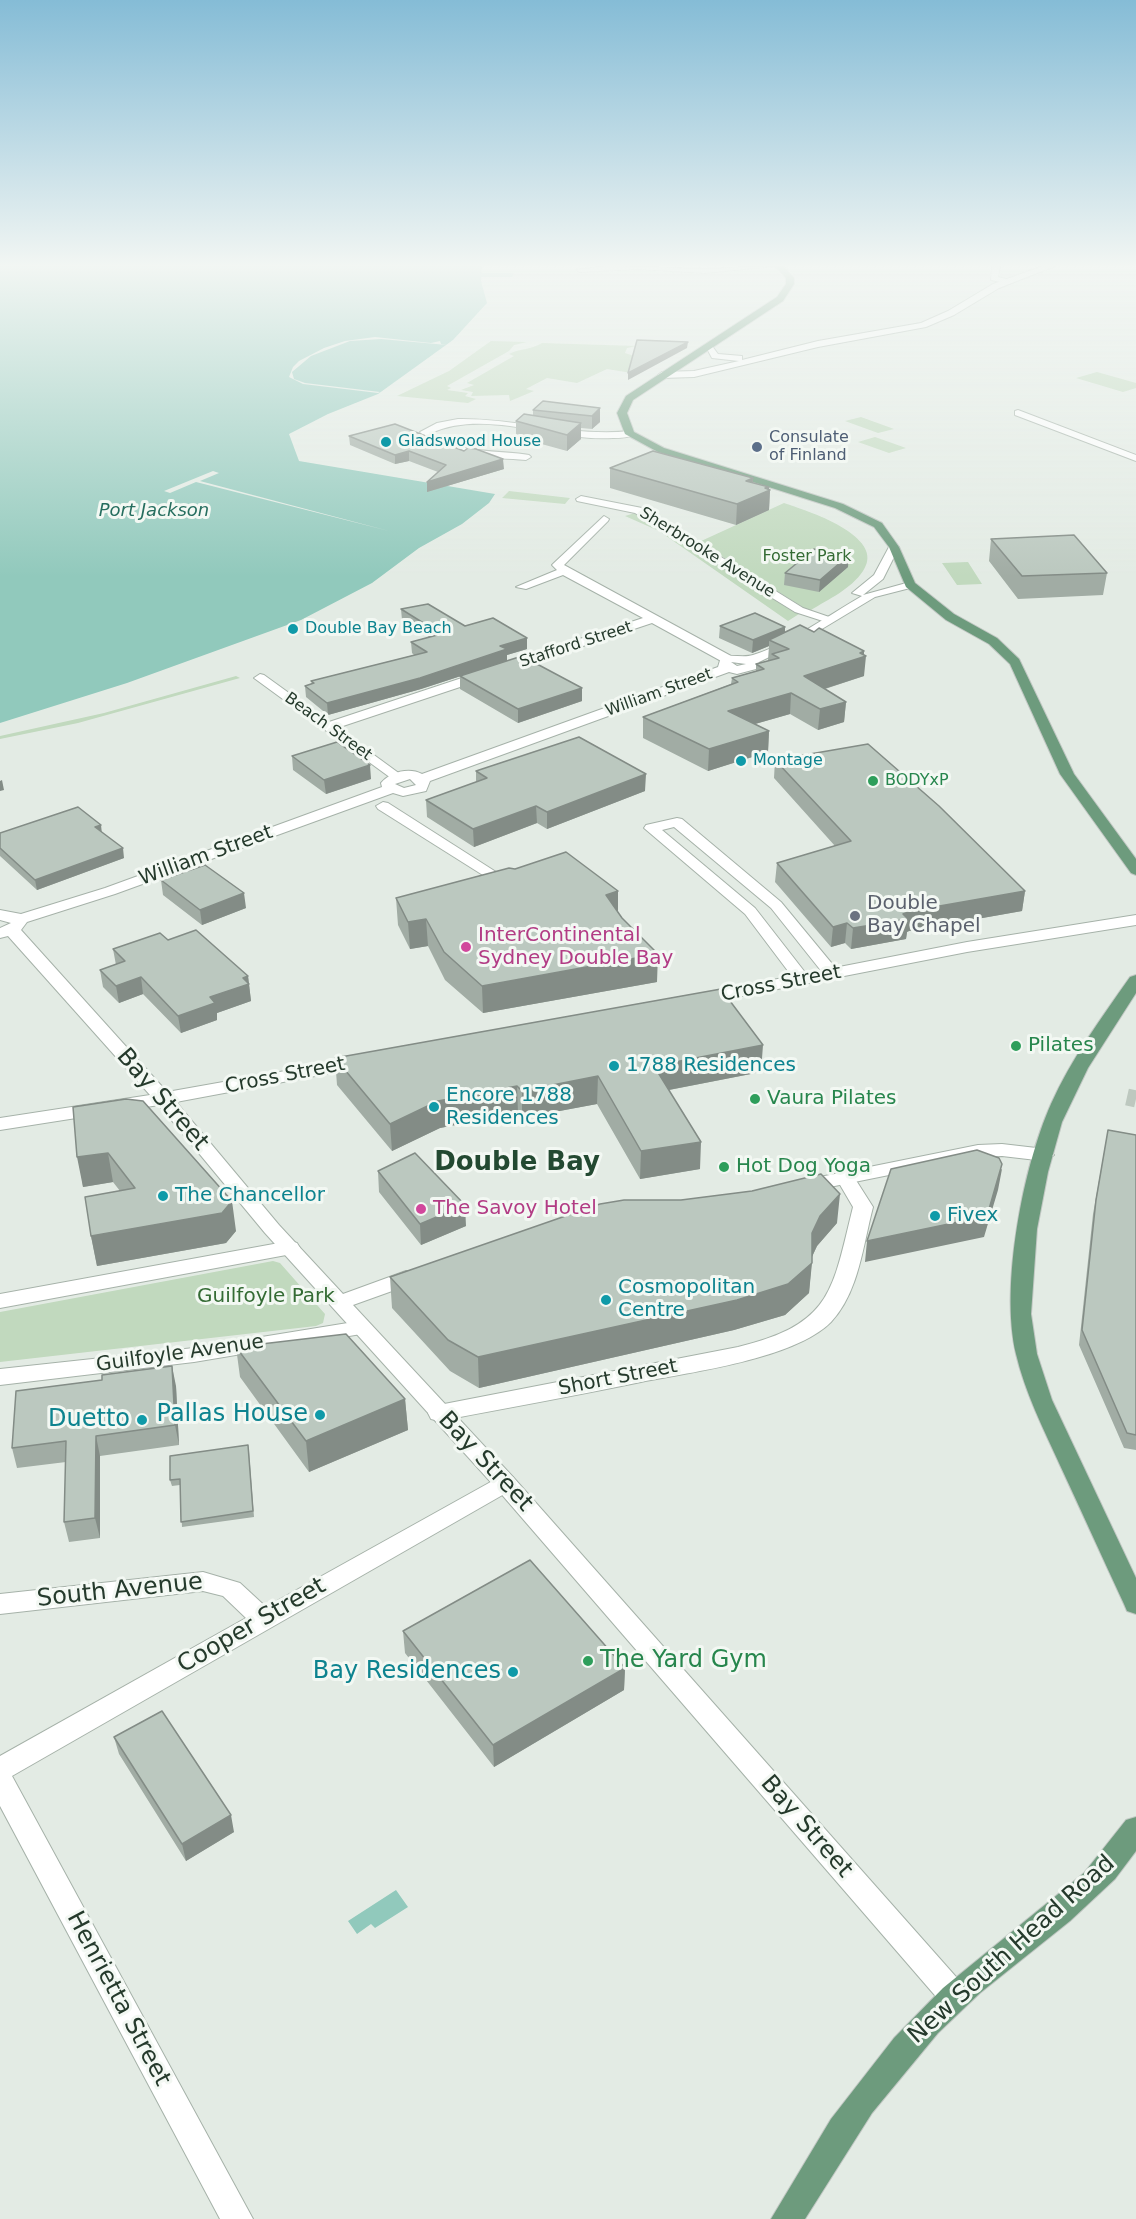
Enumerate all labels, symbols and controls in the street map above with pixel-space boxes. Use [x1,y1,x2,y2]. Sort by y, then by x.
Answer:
place label: Consulate of Finland [769,428,849,466]
place label: Gladswood House [398,432,541,452]
marker: Gladswood House [379,435,393,449]
marker: Consulate of Finland [750,440,764,454]
water label: Port Jackson [99,500,209,522]
street label: Sherbrooke Avenue [636,504,778,602]
park label: Foster Park [762,547,852,567]
street label: Stafford Street [517,618,635,672]
place label: Double Bay Beach [305,619,452,639]
marker: Double Bay Beach [286,622,300,636]
street label: William Street [603,665,715,721]
street label: Beach Street [281,689,375,765]
place label: Montage [753,751,823,771]
marker: Montage [734,754,748,768]
place label: BODYxP [885,771,949,791]
marker: BODYxP [866,774,880,788]
street label: William Street [136,821,276,891]
place label: Double Bay Chapel [867,892,981,939]
marker: Double Bay Chapel [848,909,862,923]
place label: InterContinental Sydney Double Bay [478,924,673,971]
marker: InterContinental Sydney Double Bay [459,940,473,954]
street label: Cross Street [719,961,843,1007]
place label: Pilates [1028,1034,1094,1058]
marker: Pilates [1009,1039,1023,1053]
street label: Bay Street [110,1043,214,1157]
street label: Cross Street [223,1053,347,1099]
place label: 1788 Residences [626,1054,796,1078]
marker: 1788 Residences [607,1059,621,1073]
place label: Encore 1788 Residences [446,1084,572,1131]
place label: Vaura Pilates [767,1087,896,1111]
marker: Vaura Pilates [748,1092,762,1106]
marker: Encore 1788 Residences [427,1100,441,1114]
district label: Double Bay [434,1147,600,1179]
place label: Hot Dog Yoga [736,1155,871,1179]
marker: Hot Dog Yoga [717,1160,731,1174]
place label: The Chancellor [175,1184,325,1208]
marker: The Chancellor [156,1189,170,1203]
place label: The Savoy Hotel [433,1197,597,1221]
marker: The Savoy Hotel [414,1202,428,1216]
place label: Fivex [947,1204,998,1228]
marker: Fivex [928,1209,942,1223]
place label: Cosmopolitan Centre [618,1276,755,1323]
park label: Guilfoyle Park [197,1285,335,1309]
marker: Cosmopolitan Centre [599,1293,613,1307]
street label: Guilfoyle Avenue [95,1330,265,1378]
street label: Short Street [556,1355,680,1401]
place label: Pallas House [157,1401,308,1429]
place label: Duetto [48,1406,130,1434]
street label: Bay Street [432,1406,538,1518]
marker: Pallas House [313,1408,327,1422]
marker: Duetto [135,1413,149,1427]
street label: South Avenue [36,1568,204,1614]
street label: Cooper Street [173,1572,331,1680]
place label: The Yard Gym [600,1647,767,1675]
marker: The Yard Gym [581,1654,595,1668]
place label: Bay Residences [313,1658,501,1686]
marker: Bay Residences [506,1665,520,1679]
street label: Bay Street [754,1770,858,1884]
street label: New South Head Road [903,1850,1121,2050]
street label: Henrietta Street [60,1907,176,2091]

